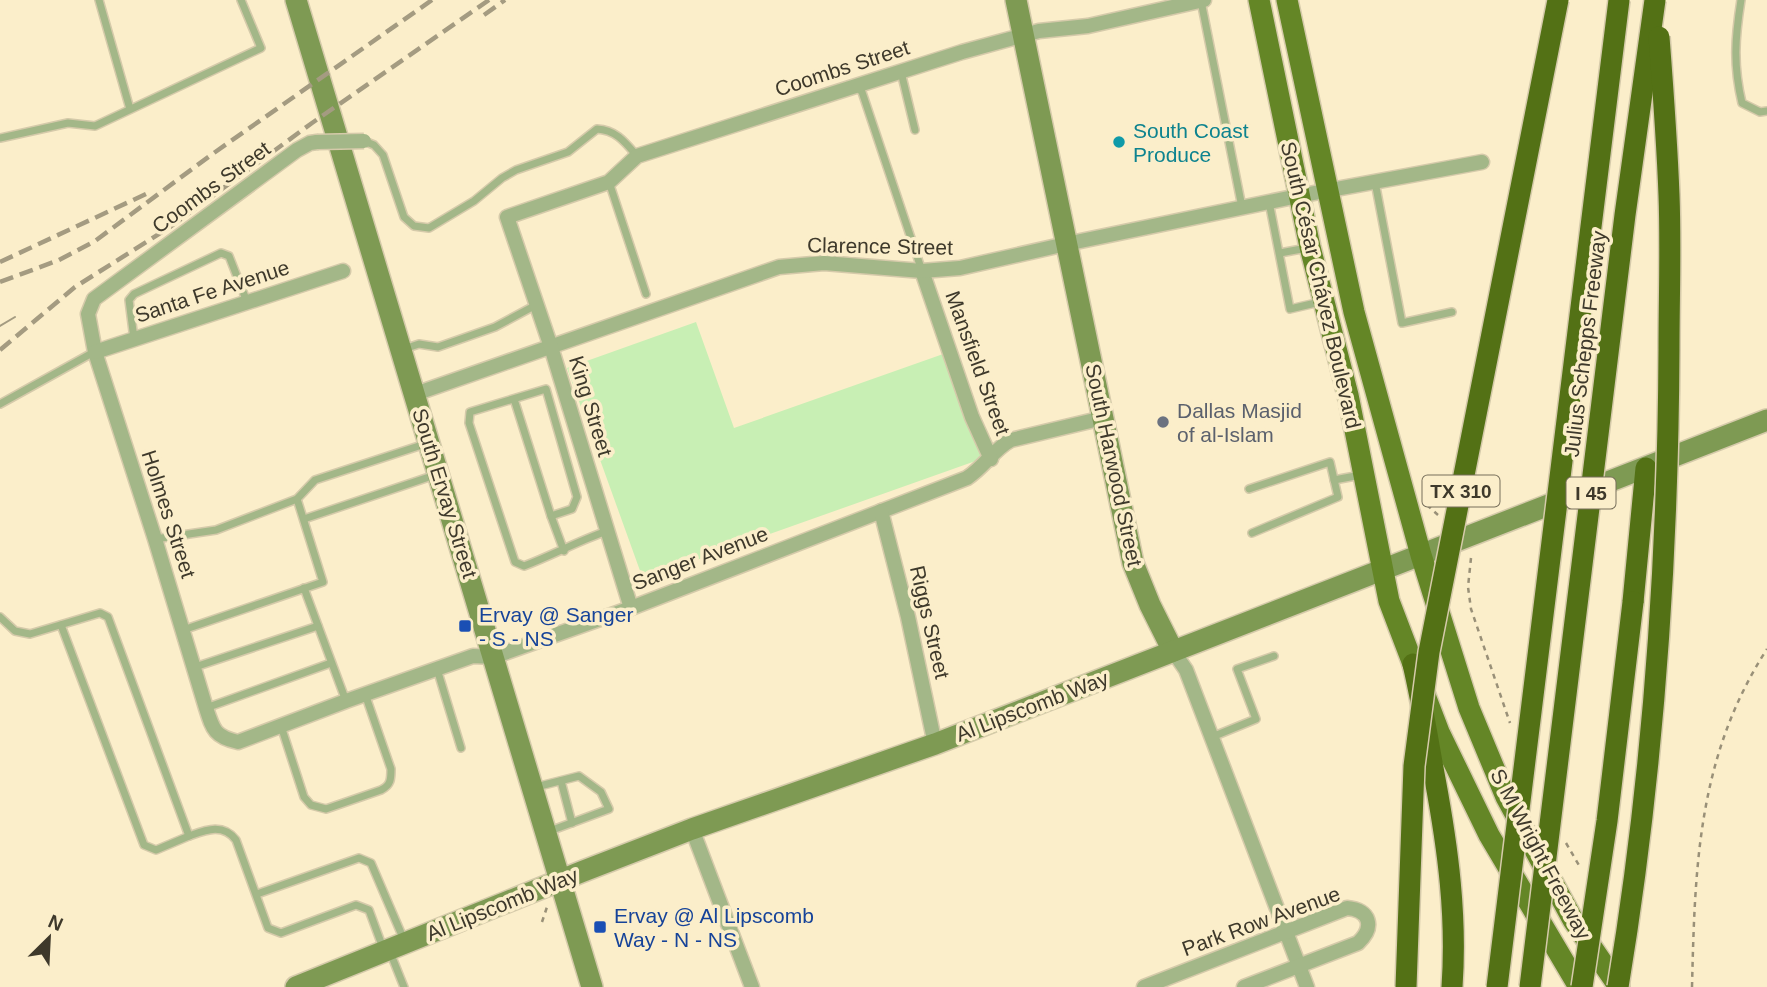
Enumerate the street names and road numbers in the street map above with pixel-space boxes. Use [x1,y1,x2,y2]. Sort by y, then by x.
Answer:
street label: Coombs Street [772,35,912,101]
street label: Coombs Street [148,136,275,237]
street label: South César Chávez Boulevard [1277,139,1365,431]
street label: Julius Schepps Freeway [1560,229,1610,458]
street label: Clarence Street [807,233,953,259]
street label: Santa Fe Avenue [132,255,292,327]
street label: Mansfield Street [941,288,1015,438]
street label: King Street [565,353,617,459]
street label: South Harwood Street [1081,362,1147,569]
street label: South Ervay Street [408,405,482,581]
street label: Holmes Street [138,447,201,581]
road number: TX 310 [1422,476,1500,506]
road number: I 45 [1566,478,1616,508]
street label: Sanger Avenue [629,522,771,594]
street label: Riggs Street [906,563,954,681]
street label: Al Lipscomb Way [953,666,1112,746]
street label: S M Wright Freeway [1486,765,1596,944]
street label: Al Lipscomb Way [423,863,582,945]
street label: Park Row Avenue [1179,882,1343,960]

